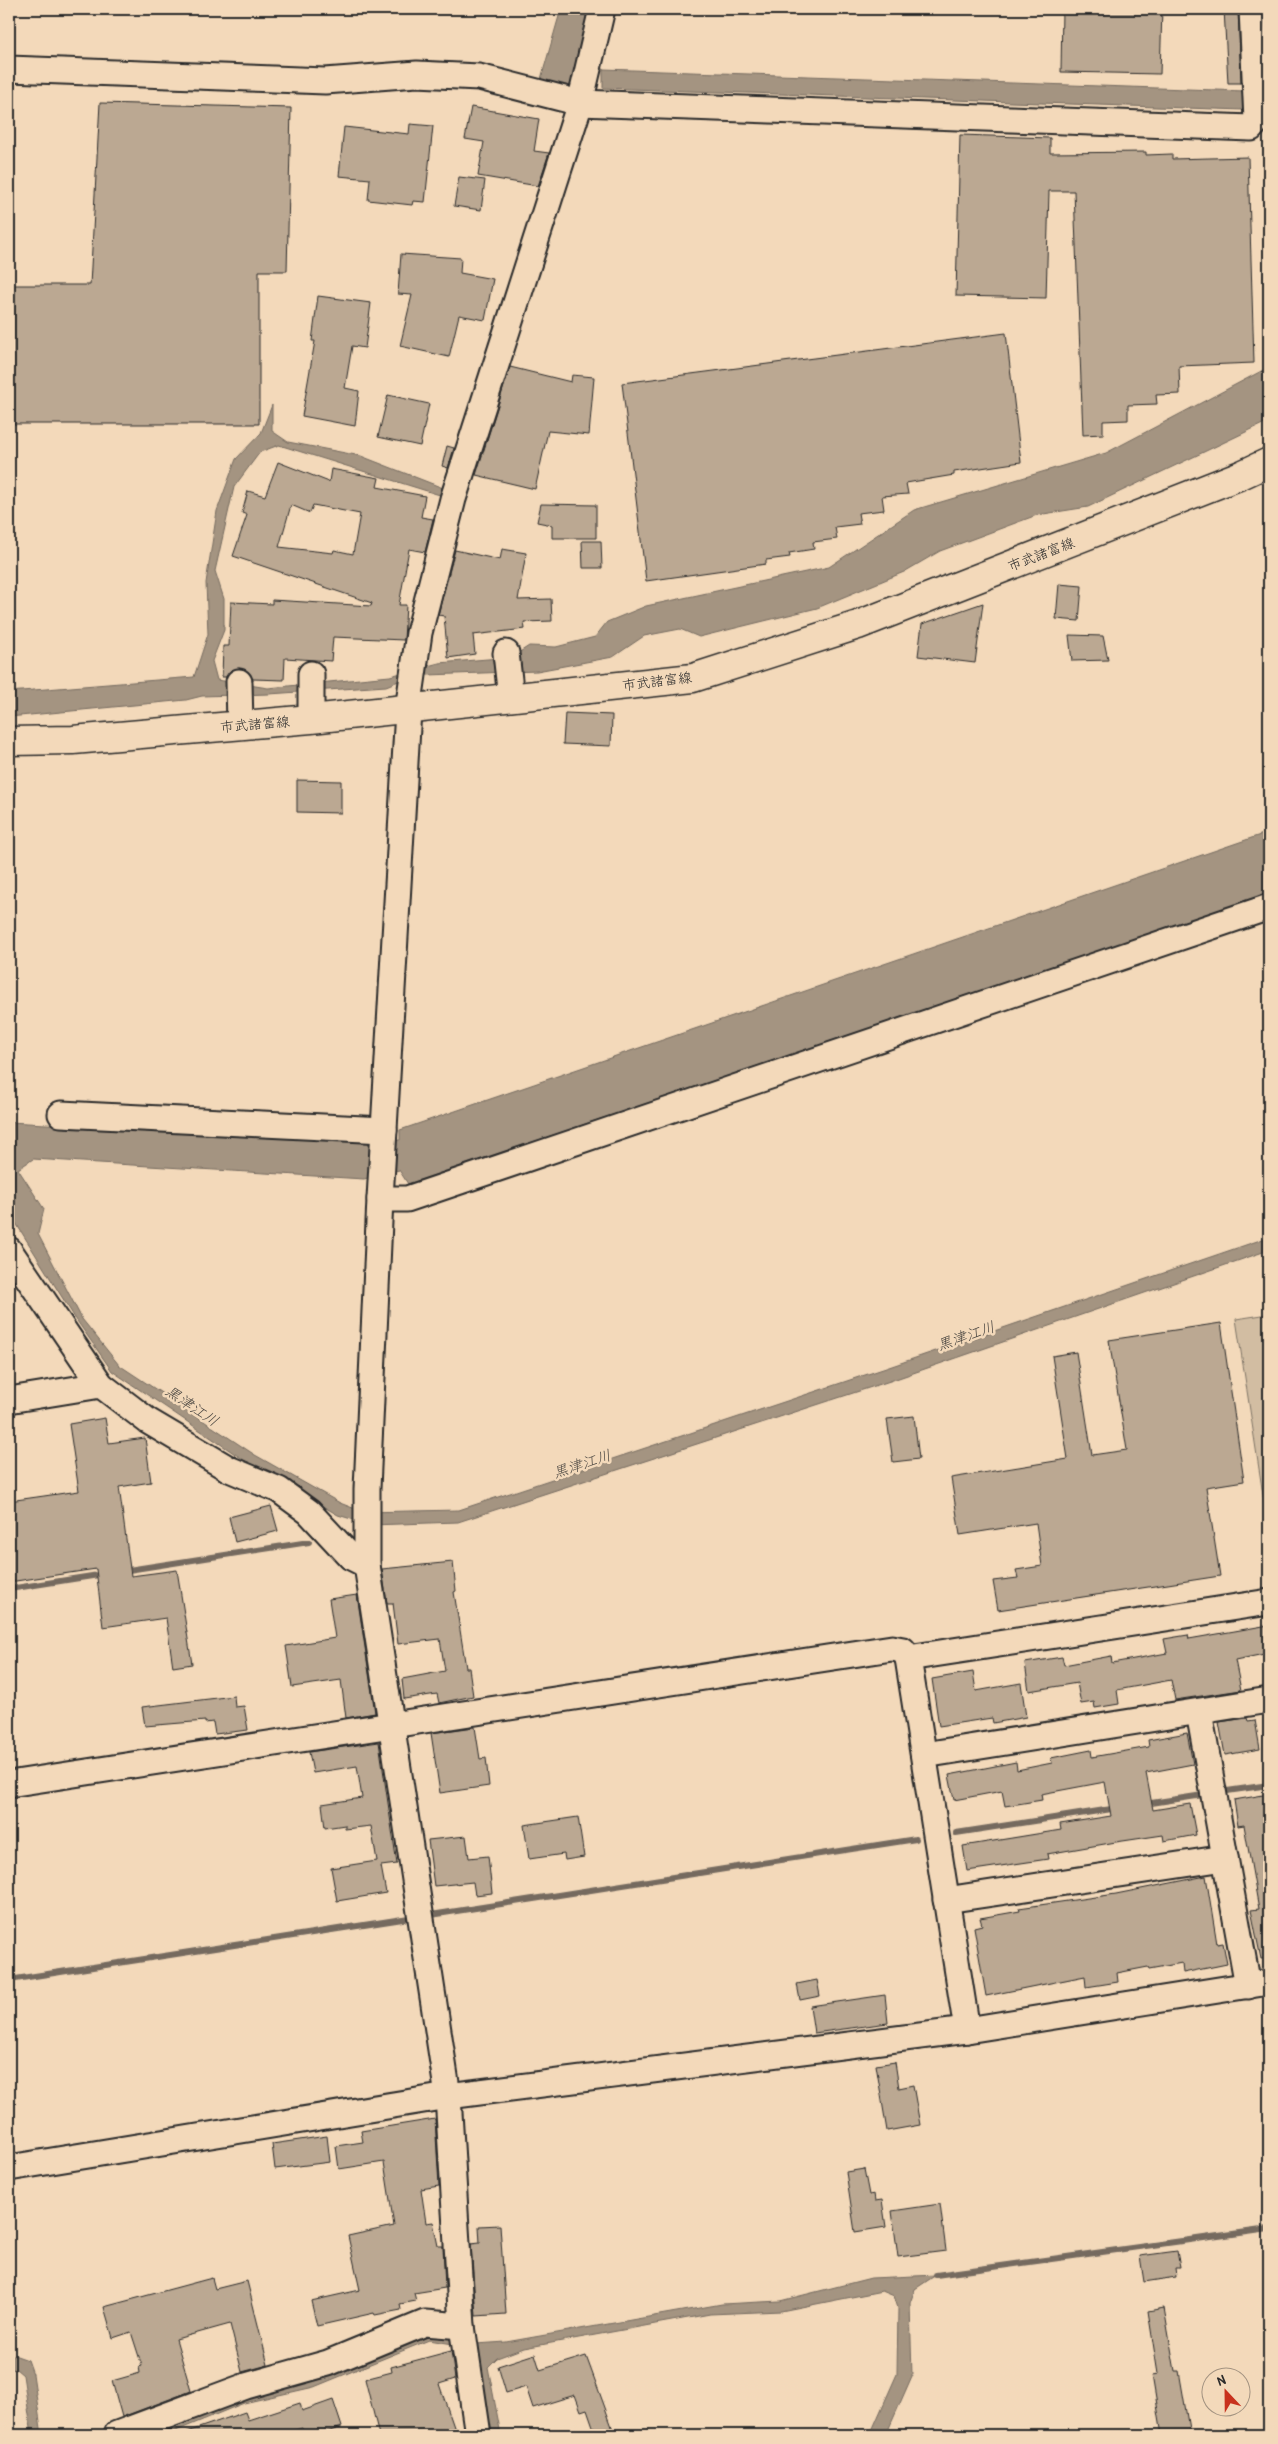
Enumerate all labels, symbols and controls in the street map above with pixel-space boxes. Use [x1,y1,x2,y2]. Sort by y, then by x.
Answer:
street label: 市武諸富線 [1005,532,1077,575]
street label: 市武諸富線 [621,667,693,694]
street label: 市武諸富線 [219,711,291,736]
water label: 黒津江川 [934,1316,998,1355]
water label: 黒津江川 [162,1380,223,1431]
water label: 黒津江川 [550,1444,614,1483]
north arrow [1200,2366,1250,2416]
text: N [1214,2369,1228,2390]

